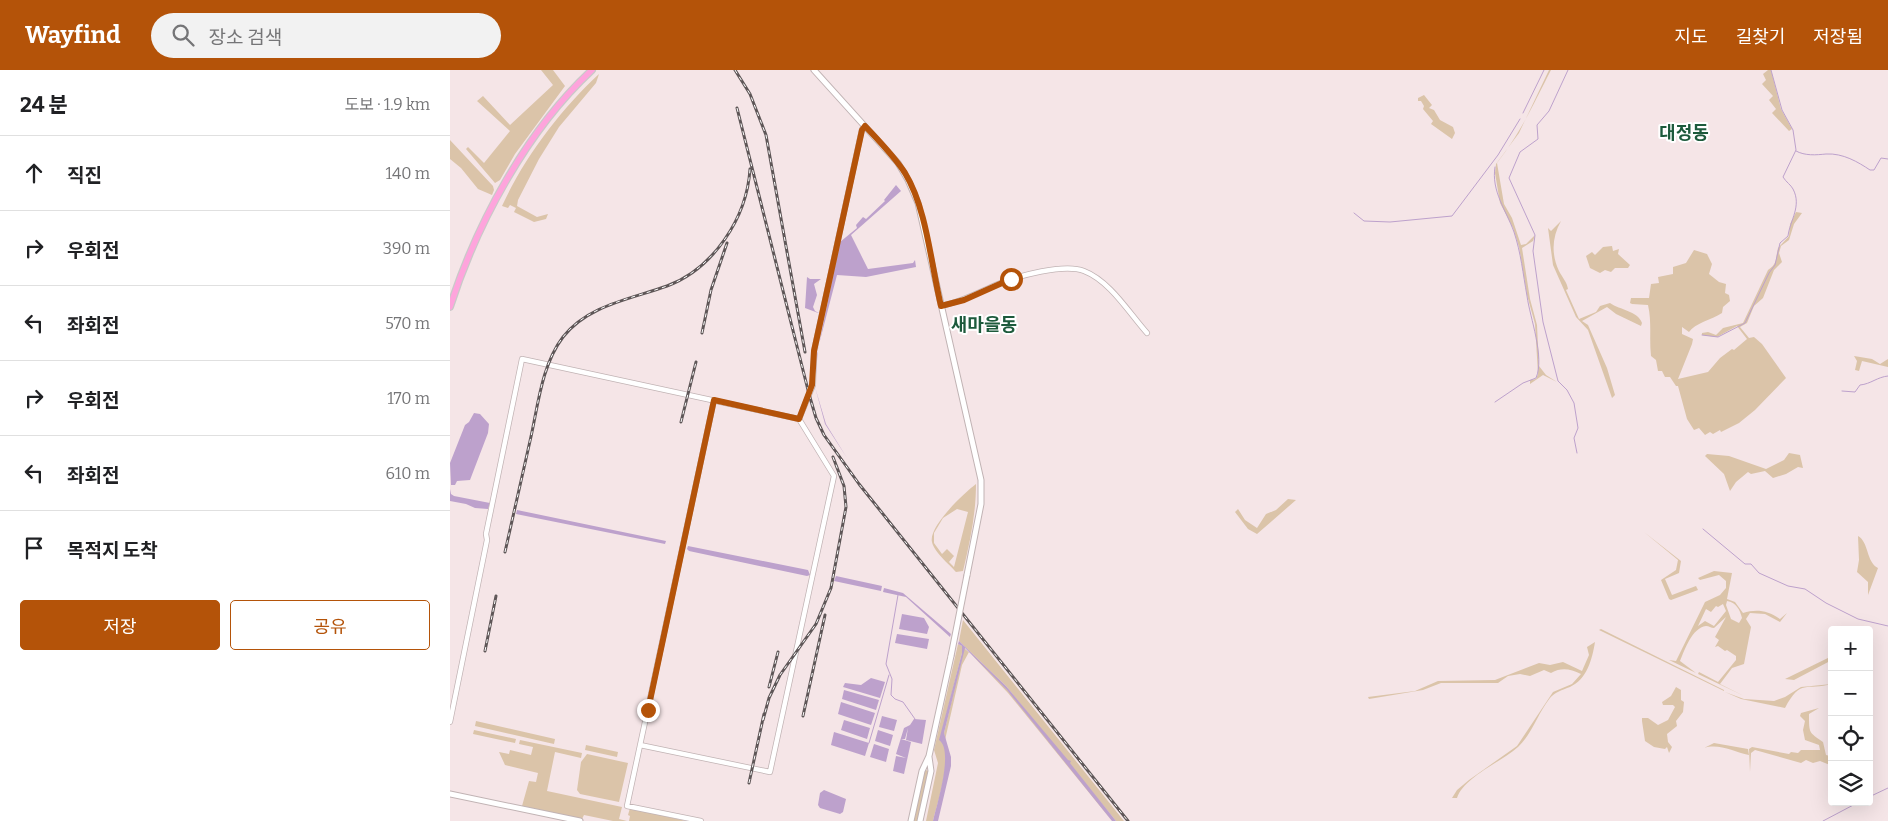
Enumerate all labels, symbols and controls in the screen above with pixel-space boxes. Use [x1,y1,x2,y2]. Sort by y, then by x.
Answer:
search box [151,13,501,58]
text: Wayfind [25,21,121,49]
icon: search [169,21,197,49]
text: 장소 검색 [209,26,282,49]
text: 지도 [1675,26,1708,48]
text: 길찾기 [1736,26,1785,48]
text: 저장됨 [1813,26,1863,48]
text: 24 분 [20,92,68,118]
text: 도보 · 1.9 km [345,95,430,114]
district label: 대정동 [1659,122,1709,144]
icon: ahead [20,159,48,187]
text: 직진 [67,164,102,187]
text: 140 m [385,164,430,183]
icon: right [20,234,48,262]
text: 우회전 [67,239,119,262]
text: 390 m [383,239,430,258]
route start [1000,268,1023,291]
icon: left [20,309,48,337]
text: 좌회전 [67,314,119,337]
text: 570 m [385,314,430,333]
district label: 새마을동 [951,314,1017,336]
icon: right [20,384,48,412]
text: 우회전 [67,389,119,412]
text: 170 m [387,389,430,408]
icon: left [20,459,48,487]
text: 좌회전 [67,464,119,487]
text: 610 m [386,464,430,483]
icon: arrive [20,534,48,562]
text: 목적지 도착 [67,539,158,562]
button: 저장 [20,600,220,650]
button: 공유 [230,600,430,650]
map controls [1828,626,1873,806]
button: + [1828,626,1873,671]
button: − [1828,671,1873,716]
route end [637,699,660,722]
button: locate [1828,716,1873,761]
button: layers [1828,761,1873,806]

